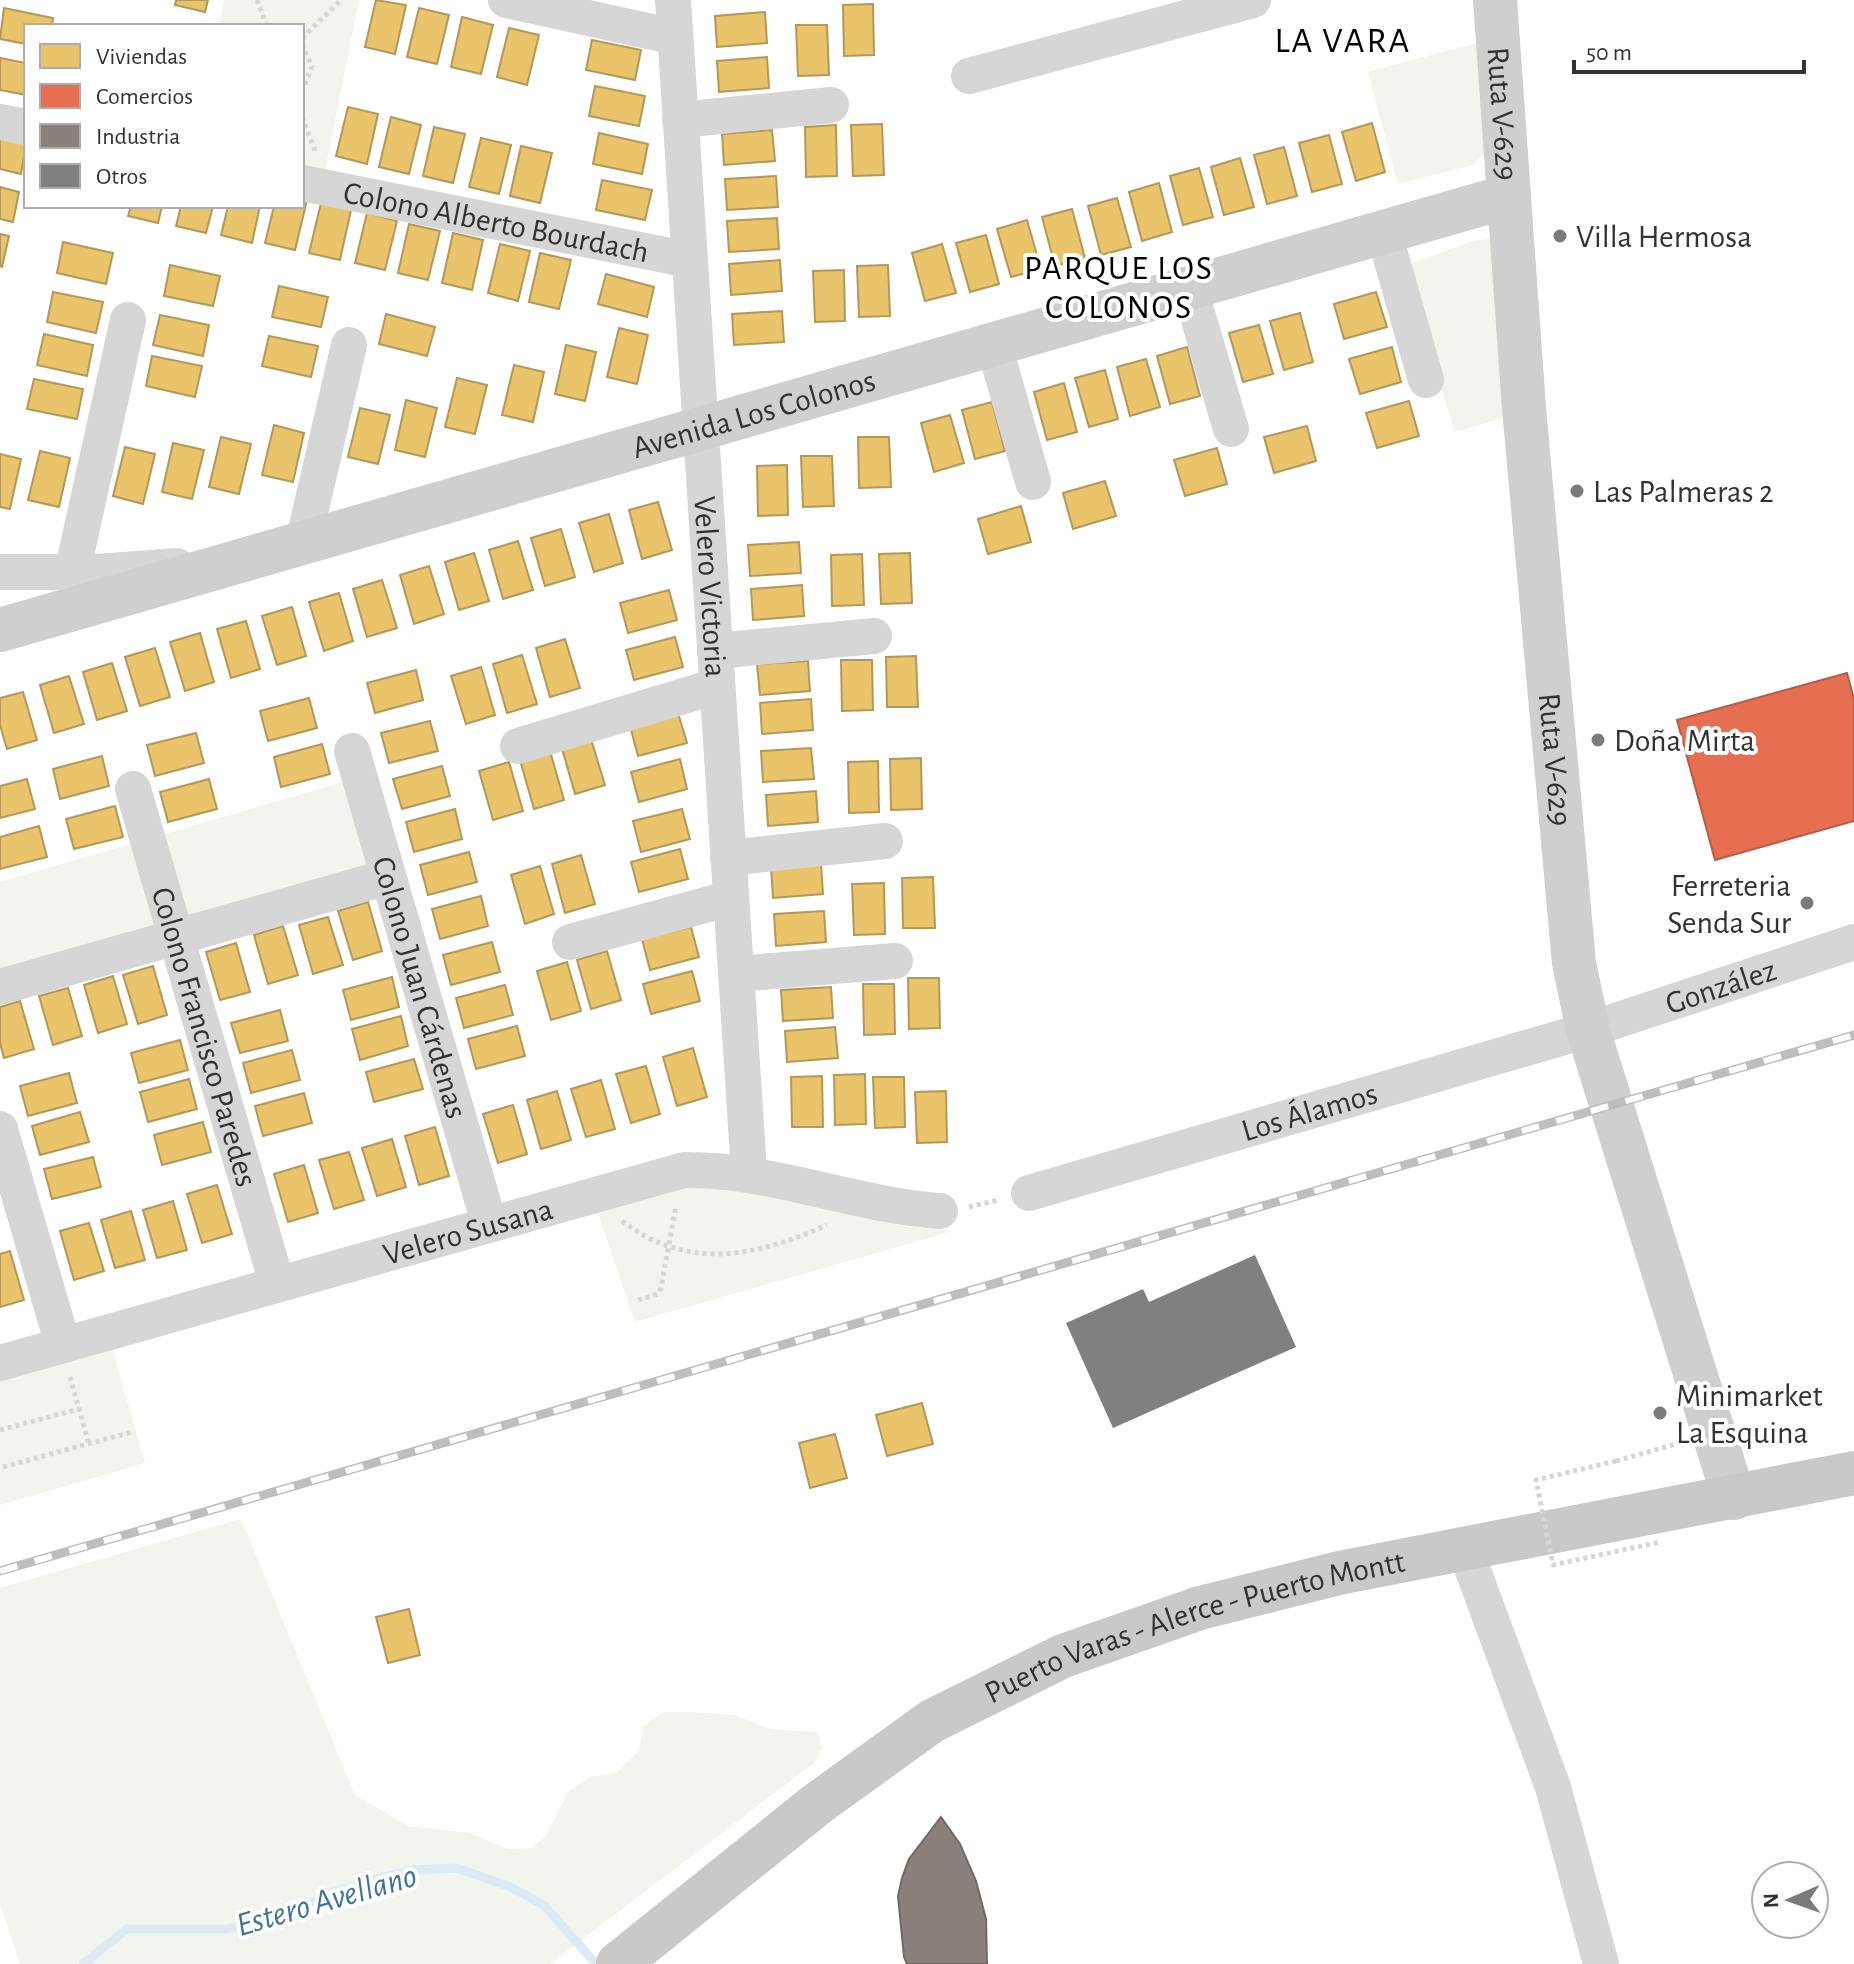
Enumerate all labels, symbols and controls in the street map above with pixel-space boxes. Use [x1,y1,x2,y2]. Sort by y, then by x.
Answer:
district label: LA VARA [1275,23,1411,59]
legend [24,24,304,208]
scale bar [1574,24,1804,74]
text: 50 m [1586,41,1632,65]
text: Viviendas [96,45,187,69]
street label: Ruta V-629 [1481,46,1523,182]
text: Comercios [96,85,193,109]
text: Industria [96,125,180,149]
text: Otros [96,165,147,189]
street label: Colono Alberto Bourdach [341,177,651,268]
place label: Villa Hermosa [1576,221,1752,253]
marker: Villa Hermosa [1551,227,1569,245]
district label: PARQUE LOS COLONOS [1024,252,1214,325]
street label: Avenida Los Colonos [628,364,879,464]
place label: Las Palmeras 2 [1593,476,1774,508]
marker: Las Palmeras 2 [1568,482,1586,500]
street label: Velero Victoria [688,495,732,678]
street label: Ruta V-629 [1533,692,1577,828]
place label: Doña Mirta [1614,725,1755,757]
marker: Doña Mirta [1589,731,1607,749]
street label: Colono Juan Cárdenas [367,853,473,1122]
place label: Ferreteria Senda Sur [1667,870,1792,939]
street label: Colono Francisco Paredes [145,884,263,1190]
marker: Ferreteria Senda Sur [1798,894,1816,912]
street label: González [1662,954,1780,1020]
street label: Los Álamos [1238,1077,1381,1147]
street label: Velero Susana [380,1193,556,1271]
place label: Minimarket La Esquina [1676,1380,1823,1449]
marker: Minimarket La Esquina [1651,1404,1669,1422]
street label: Puerto Varas - Alerce - Puerto Montt [980,1546,1407,1709]
water label: Estero Avellano [233,1859,421,1943]
north arrow [1750,1860,1830,1940]
text: N [1760,1893,1782,1909]

